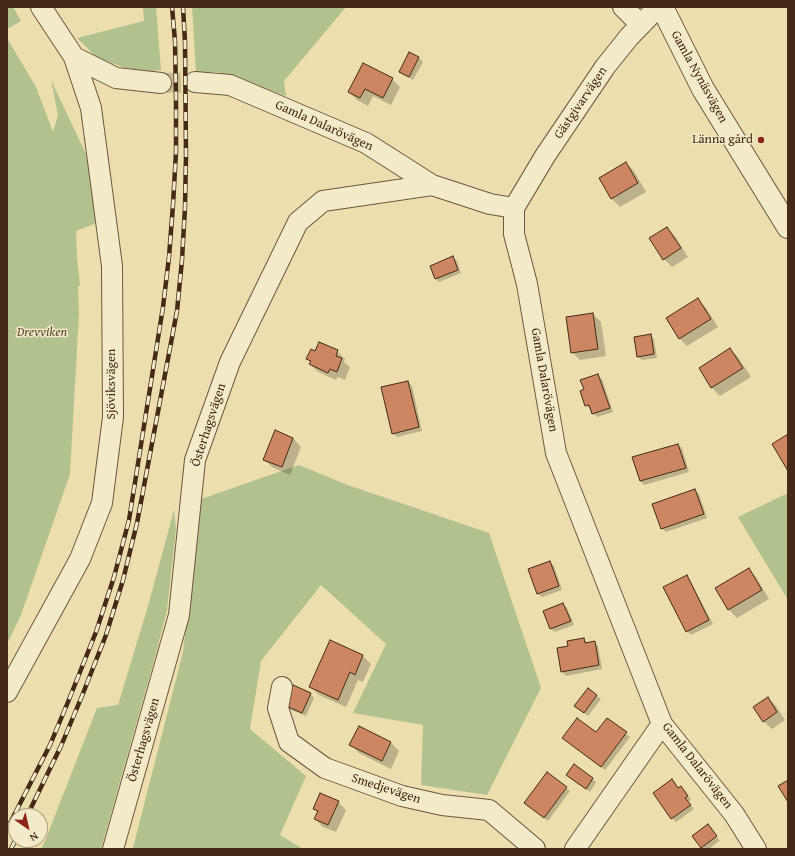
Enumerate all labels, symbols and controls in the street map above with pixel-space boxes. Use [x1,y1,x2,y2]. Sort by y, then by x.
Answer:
street label: Gamla Nynäsvägen [667,28,731,126]
street label: Gästgivarvägen [551,64,611,142]
street label: Gamla Dalarövägen [273,97,375,155]
place label: Länna gård [692,132,753,148]
marker: Länna gård [756,135,766,145]
park label: Drevviken [17,325,67,341]
street label: Gamla Dalarövägen [527,327,561,433]
street label: Sjöviksvägen [104,349,120,419]
street label: Österhagsvägen [188,381,230,469]
street label: Österhagsvägen [125,696,163,784]
street label: Gamla Dalarövägen [658,720,736,812]
street label: Smedjevägen [349,770,423,808]
north arrow [8,808,48,848]
text: N [27,828,42,846]

